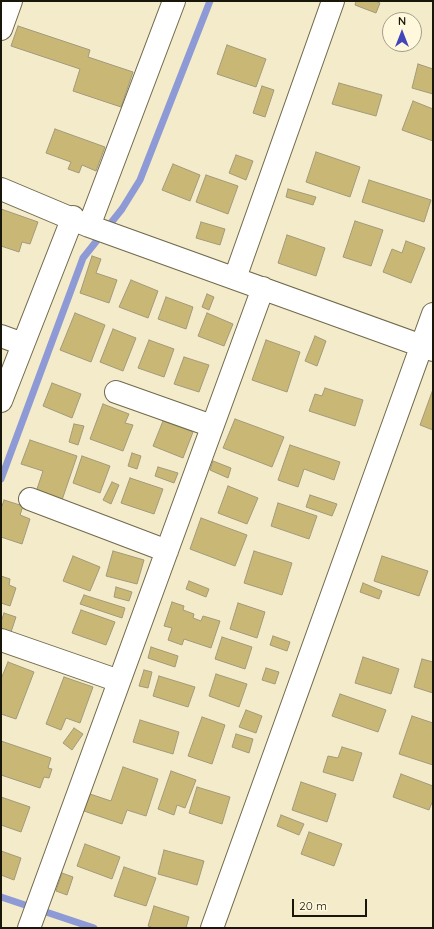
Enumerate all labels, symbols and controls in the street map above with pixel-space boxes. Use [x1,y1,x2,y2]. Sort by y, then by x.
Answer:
north arrow [382,12,422,52]
text: N [398,14,406,28]
scale bar [294,891,369,917]
text: 20 m [299,898,327,913]

